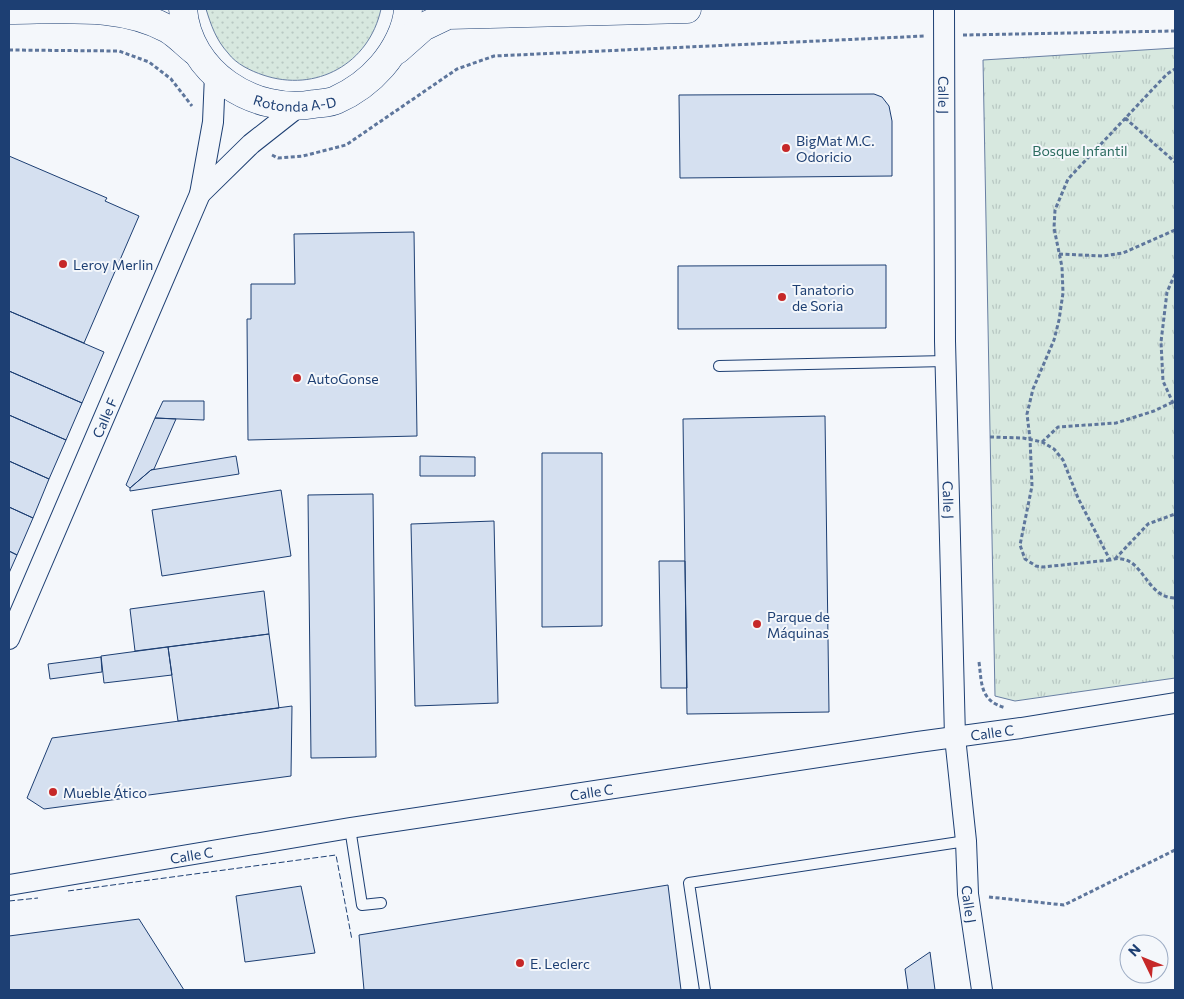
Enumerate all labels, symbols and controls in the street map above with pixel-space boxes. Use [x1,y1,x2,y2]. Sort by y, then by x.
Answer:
street label: Calle J [936,76,953,114]
street label: Rotonda A-D [251,90,338,114]
place label: BigMat M.C. Odoricio [796,132,874,165]
marker: BigMat M.C. Odoricio [780,142,792,154]
park label: Bosque Infantil [1032,142,1128,159]
place label: Leroy Merlin [73,256,153,273]
marker: Leroy Merlin [57,258,69,270]
place label: Tanatorio de Soria [792,281,854,314]
marker: Tanatorio de Soria [776,291,788,303]
place label: AutoGonse [307,370,379,387]
marker: AutoGonse [291,372,303,384]
street label: Calle F [88,395,120,440]
street label: Calle J [940,481,958,519]
place label: Parque de Máquinas [767,608,830,641]
marker: Parque de Máquinas [751,618,763,630]
street label: Calle C [969,721,1015,743]
street label: Calle C [569,780,614,803]
place label: Mueble Ático [63,784,147,801]
marker: Mueble Ático [47,786,59,798]
street label: Calle C [169,843,214,866]
street label: Calle J [959,885,981,924]
north arrow [1119,934,1169,984]
text: N [1124,940,1144,959]
place label: E. Leclerc [530,955,590,972]
marker: E. Leclerc [514,957,526,969]

